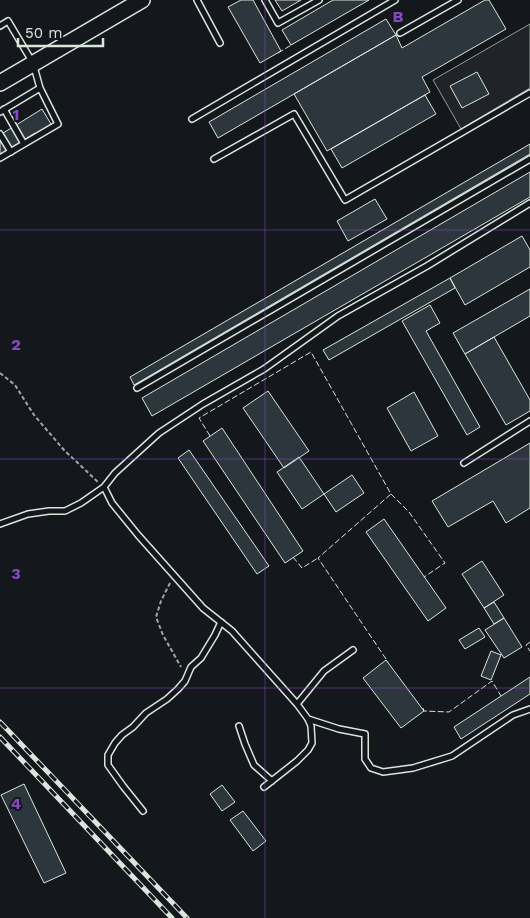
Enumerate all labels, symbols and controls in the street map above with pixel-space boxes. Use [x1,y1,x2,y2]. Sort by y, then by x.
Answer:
text: B [393,7,404,26]
scale bar [18,15,102,47]
text: 50 m [25,24,62,42]
text: 1 [13,105,19,124]
text: 2 [11,335,21,354]
text: 3 [11,564,21,583]
text: 4 [11,794,21,813]

